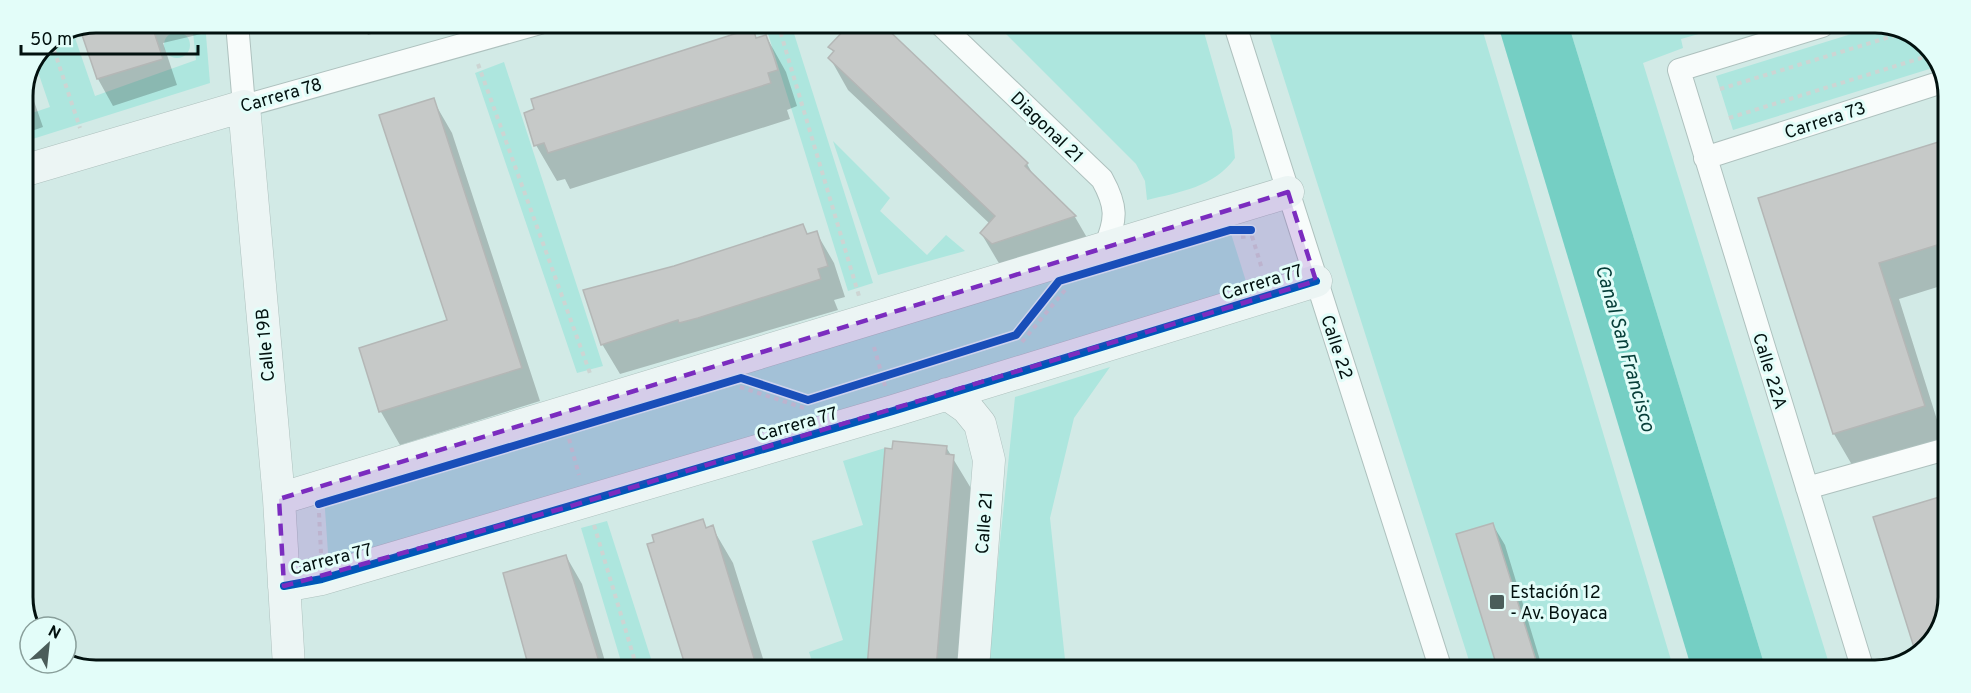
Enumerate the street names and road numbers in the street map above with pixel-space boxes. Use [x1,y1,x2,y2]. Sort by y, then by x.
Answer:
street label: Carrera 78 [238,74,325,119]
street label: Diagonal 21 [1005,88,1087,169]
street label: Carrera 73 [1782,97,1869,145]
street label: Carrera 77 [1219,260,1306,307]
street label: Calle 19B [252,307,281,383]
street label: Calle 22 [1314,312,1357,383]
street label: Calle 22A [1746,330,1791,412]
street label: Carrera 77 [754,403,841,448]
street label: Calle 21 [972,491,999,555]
street label: Carrera 77 [288,539,375,582]

